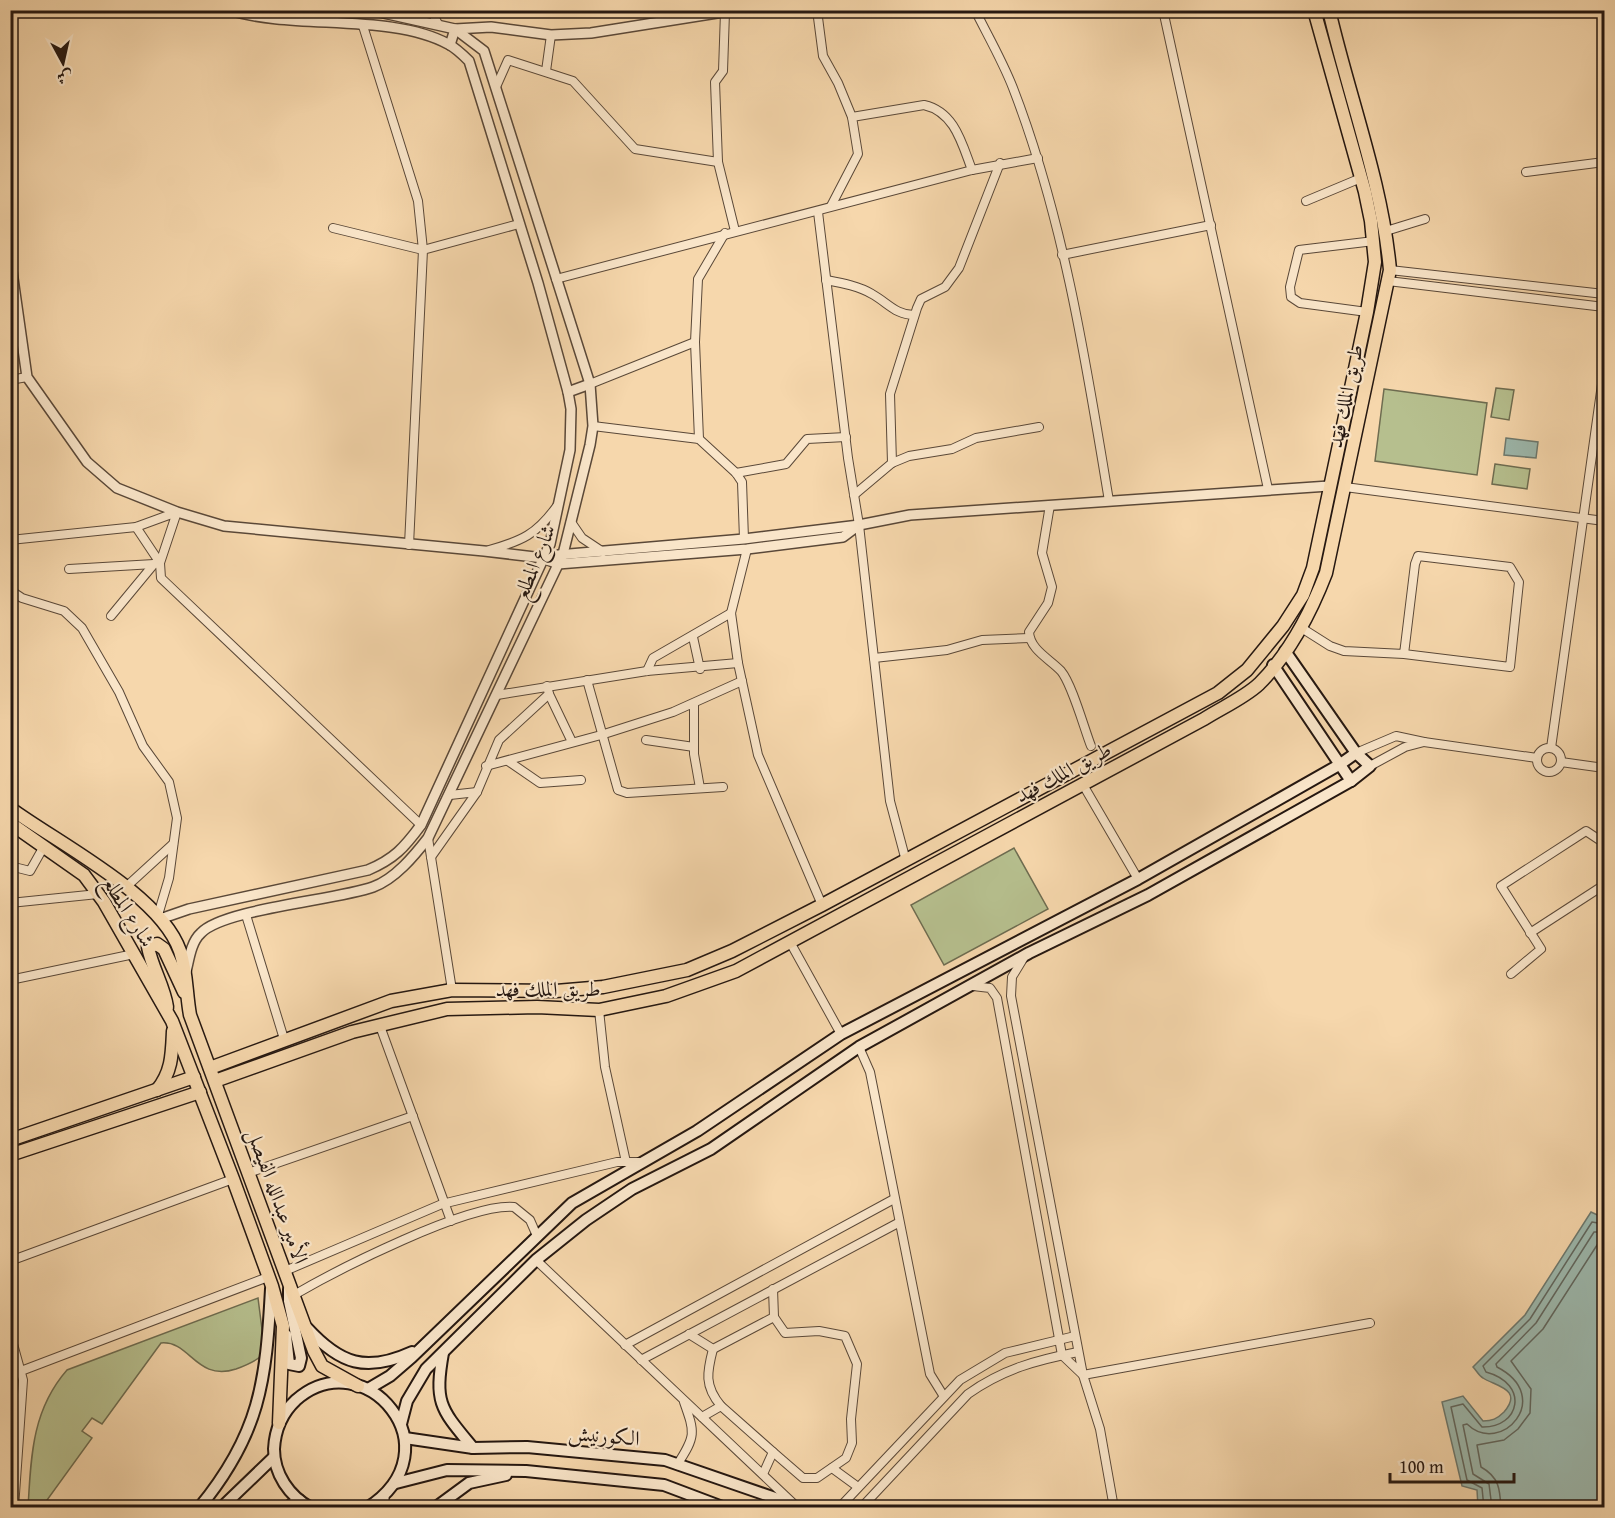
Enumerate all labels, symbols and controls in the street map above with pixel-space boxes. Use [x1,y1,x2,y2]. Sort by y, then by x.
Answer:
north arrow [33,33,93,93]
text: ش [56,65,75,91]
street label: طريق الملك فهد [1319,341,1371,451]
street label: شارع المطلع [505,519,567,606]
street label: طريق الملك فهد [1009,734,1117,810]
street label: شارع المطلع [91,869,163,955]
street label: طريق الملك فهد [495,973,601,1004]
street label: الأمير عبدالله الفيصل [239,1124,317,1268]
street label: الكورنيش [567,1416,641,1454]
scale bar [1390,1446,1514,1484]
text: 100 m [1399,1453,1444,1480]

